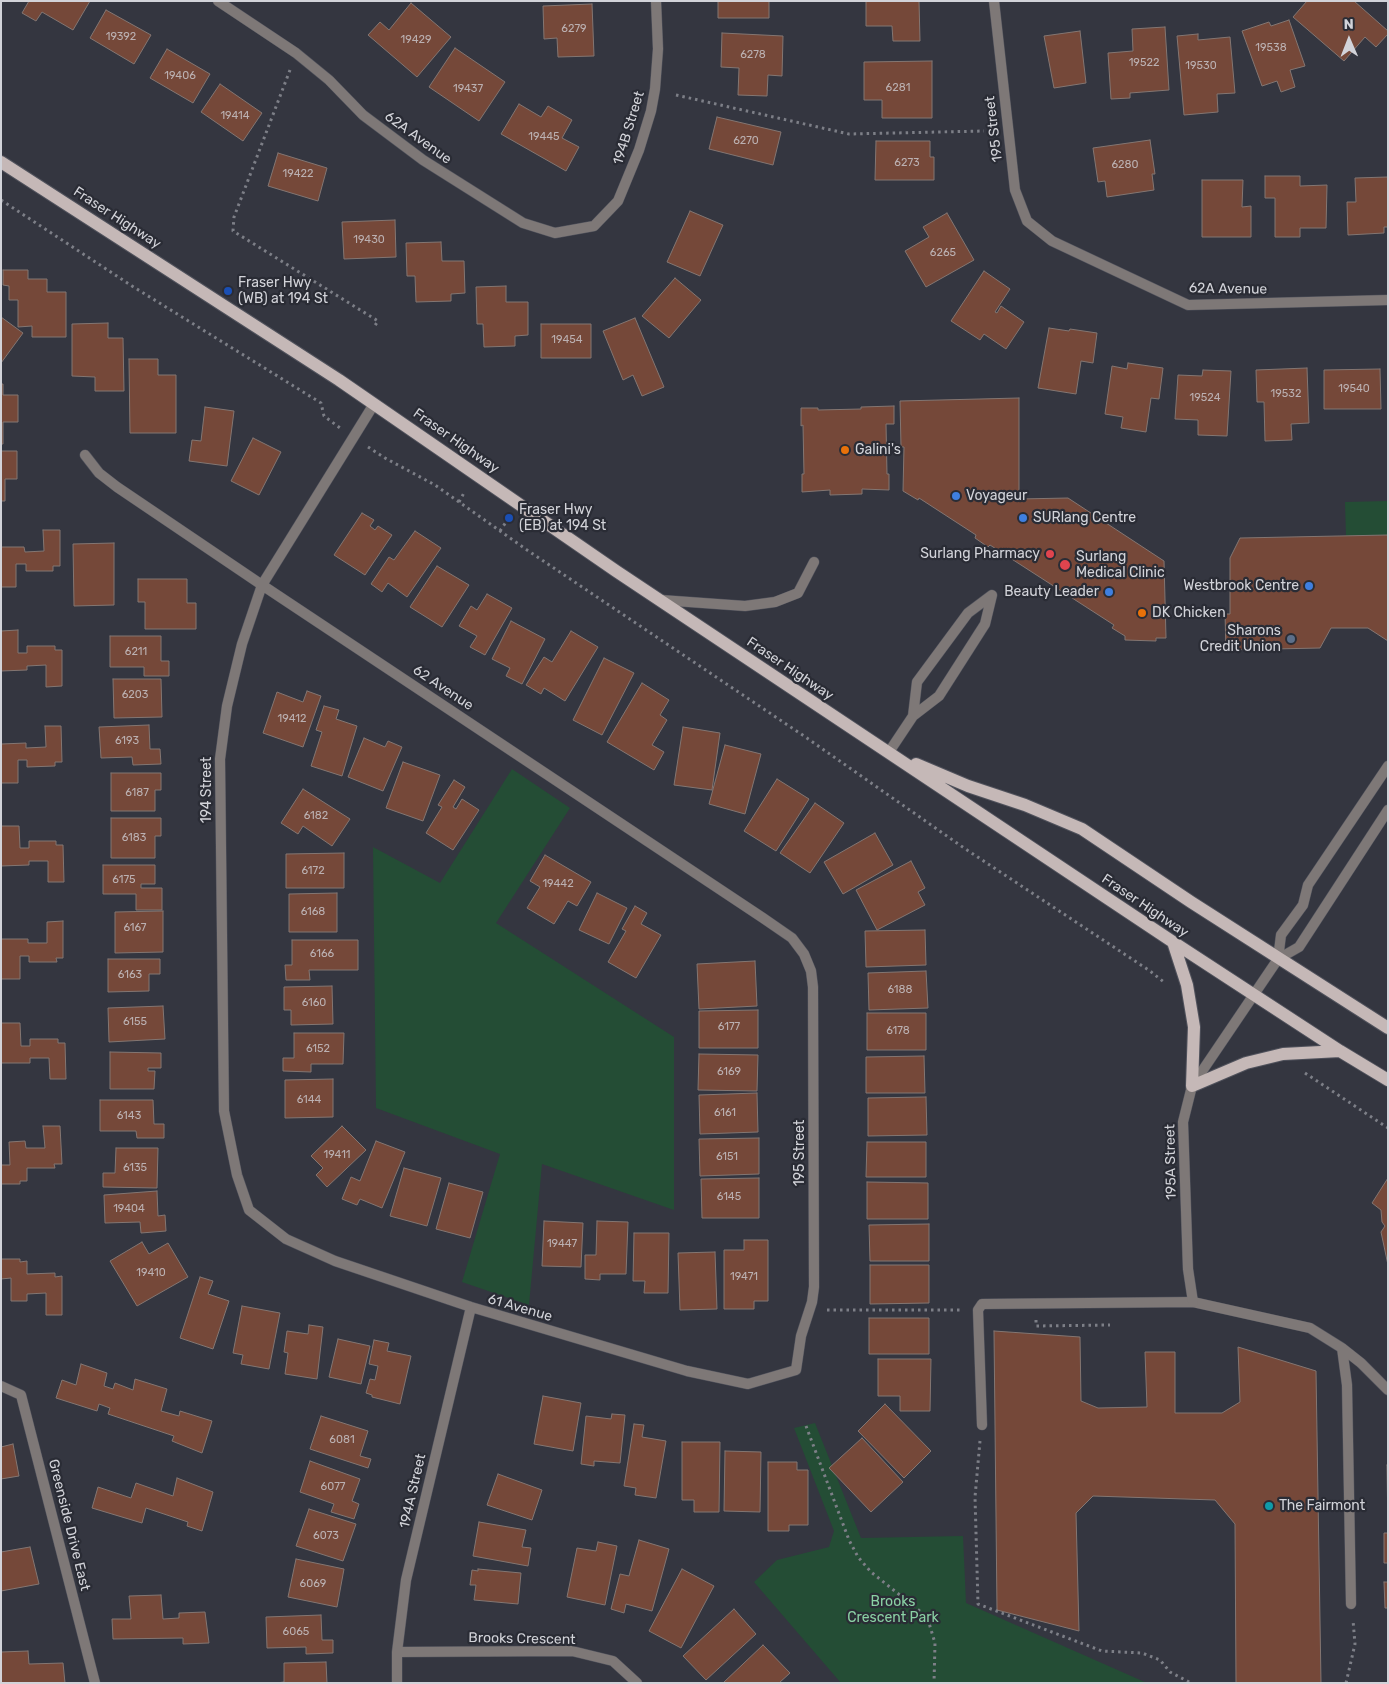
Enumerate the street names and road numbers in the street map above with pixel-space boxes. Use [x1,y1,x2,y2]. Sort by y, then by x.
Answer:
street label: 194B Street [610,89,648,167]
street label: 195 Street [982,95,1006,163]
street label: 62A Avenue [381,108,455,168]
street label: Fraser Highway [70,183,164,253]
street label: 62A Avenue [1189,280,1267,298]
street label: Fraser Highway [410,405,502,477]
street label: Fraser Highway [743,634,837,704]
street label: 62 Avenue [410,662,476,714]
street label: 194 Street [199,757,215,823]
street label: Fraser Highway [1098,871,1192,941]
street label: 195 Street [792,1120,808,1186]
street label: 195A Street [1162,1124,1180,1200]
street label: 61 Avenue [486,1291,554,1325]
street label: 194A Street [396,1452,430,1530]
street label: Greenside Drive East [45,1457,93,1593]
street label: Brooks Crescent [468,1630,576,1648]

